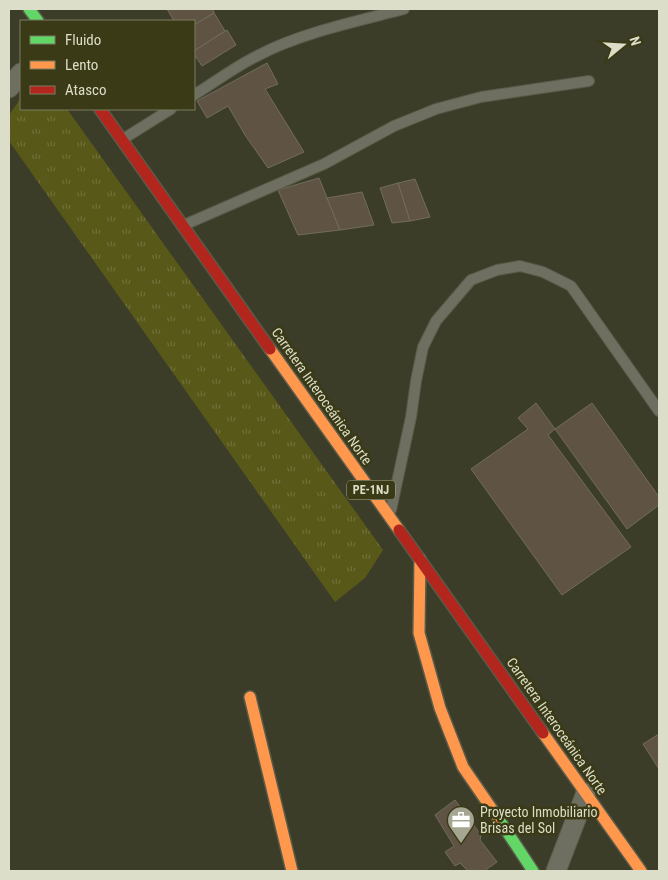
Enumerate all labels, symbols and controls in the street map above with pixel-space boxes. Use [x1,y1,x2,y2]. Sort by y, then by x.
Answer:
legend [20,20,195,110]
north arrow [598,20,648,70]
text: Fluido [65,31,101,49]
text: N [626,34,644,48]
text: Lento [65,56,98,74]
text: Atasco [65,81,106,99]
street label: Carretera Interoceánica Norte [269,324,376,468]
road number: PE-1NJ [347,480,395,500]
street label: Carretera Interoceánica Norte [504,654,611,798]
place label: Proyecto Inmobiliario Brisas del Sol [480,804,597,836]
office icon: Proyecto Inmobiliario Brisas del Sol [446,805,476,844]

